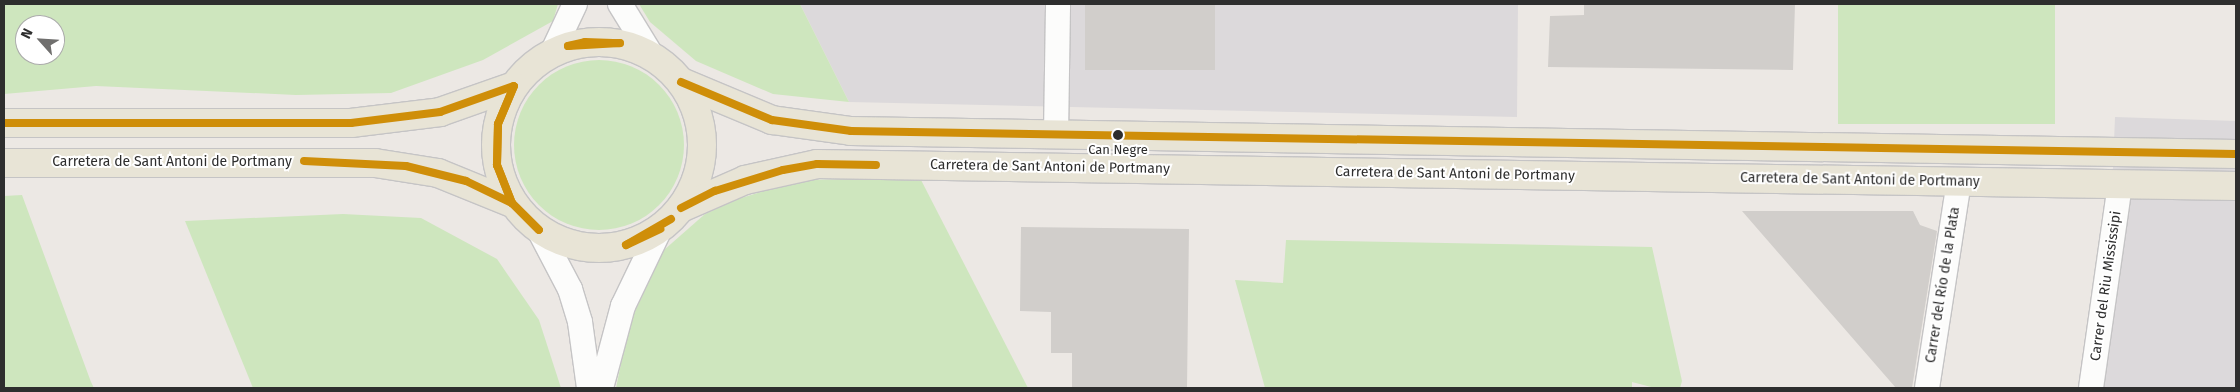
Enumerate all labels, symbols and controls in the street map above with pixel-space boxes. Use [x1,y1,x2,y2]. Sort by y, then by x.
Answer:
north arrow [15,15,65,65]
text: N [17,26,37,42]
marker: Can Negre [1113,130,1123,140]
place label: Can Negre [1088,142,1148,158]
street label: Carretera de Sant Antoni de Portmany [52,154,292,170]
street label: Carretera de Sant Antoni de Portmany [930,157,1170,177]
street label: Carretera de Sant Antoni de Portmany [1335,164,1575,184]
street label: Carretera de Sant Antoni de Portmany [1740,170,1980,190]
street label: Carrer del Río de la Plata [1922,206,1964,364]
street label: Carrer del Riu Mississipi [2087,210,2125,362]

